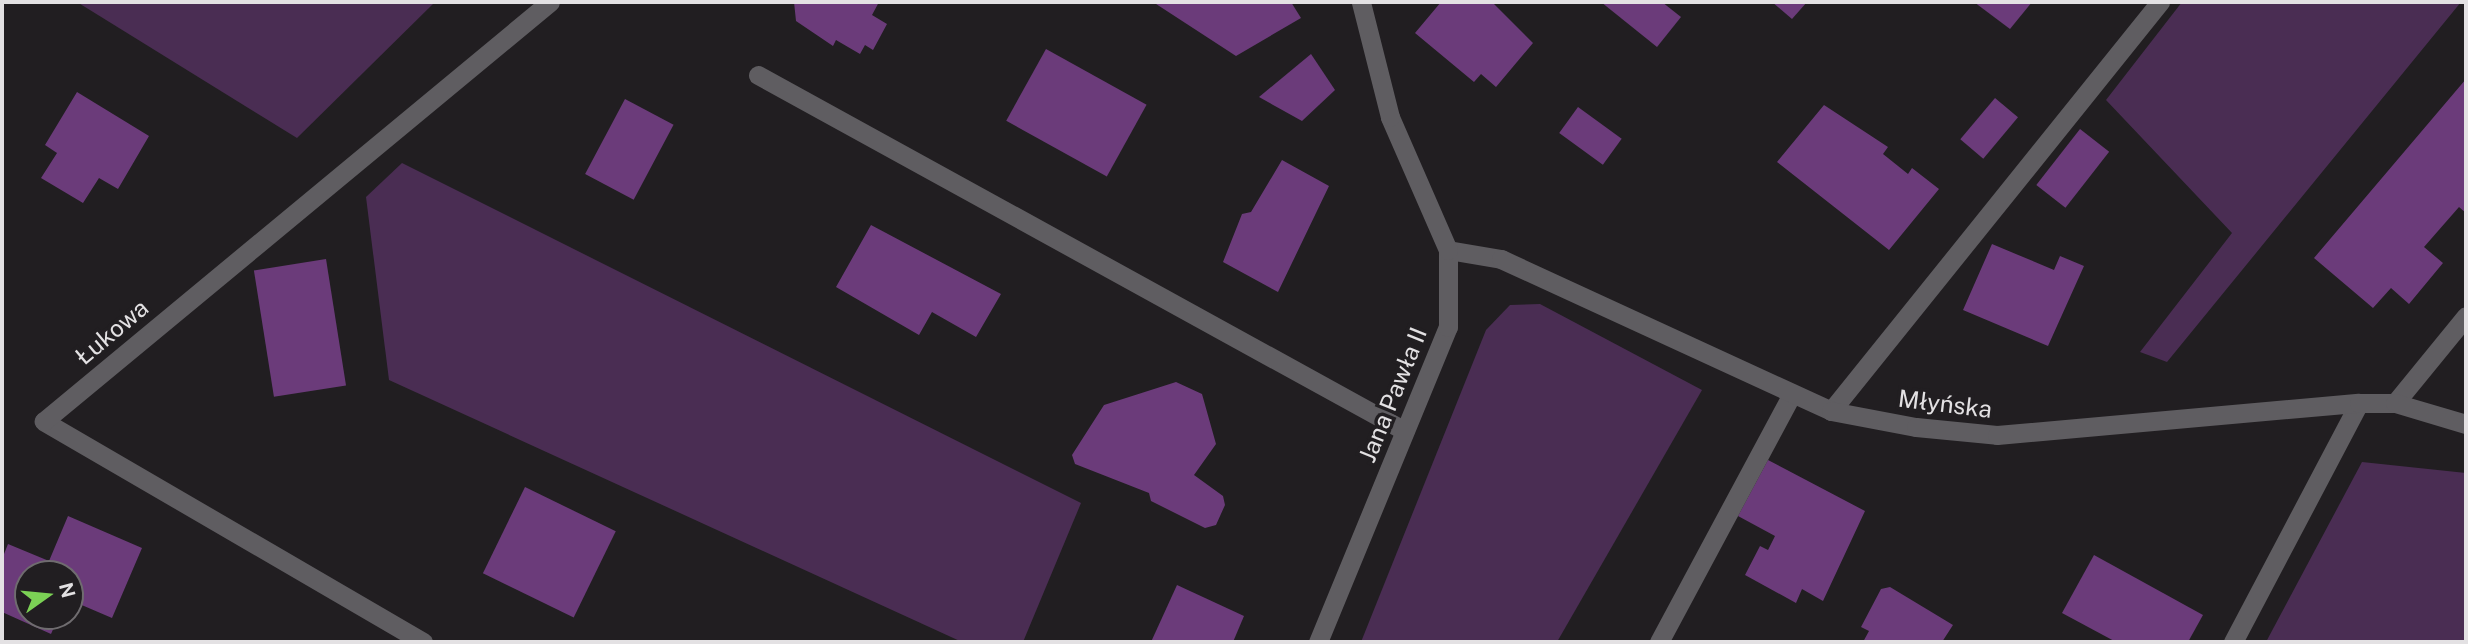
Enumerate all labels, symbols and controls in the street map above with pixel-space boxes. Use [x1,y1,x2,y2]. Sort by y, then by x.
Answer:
street label: Łukowa [70,293,154,371]
street label: Jana Pawła II [1353,323,1433,467]
street label: Młyńska [1896,384,1994,424]
north arrow [14,560,84,630]
text: N [55,580,80,600]

